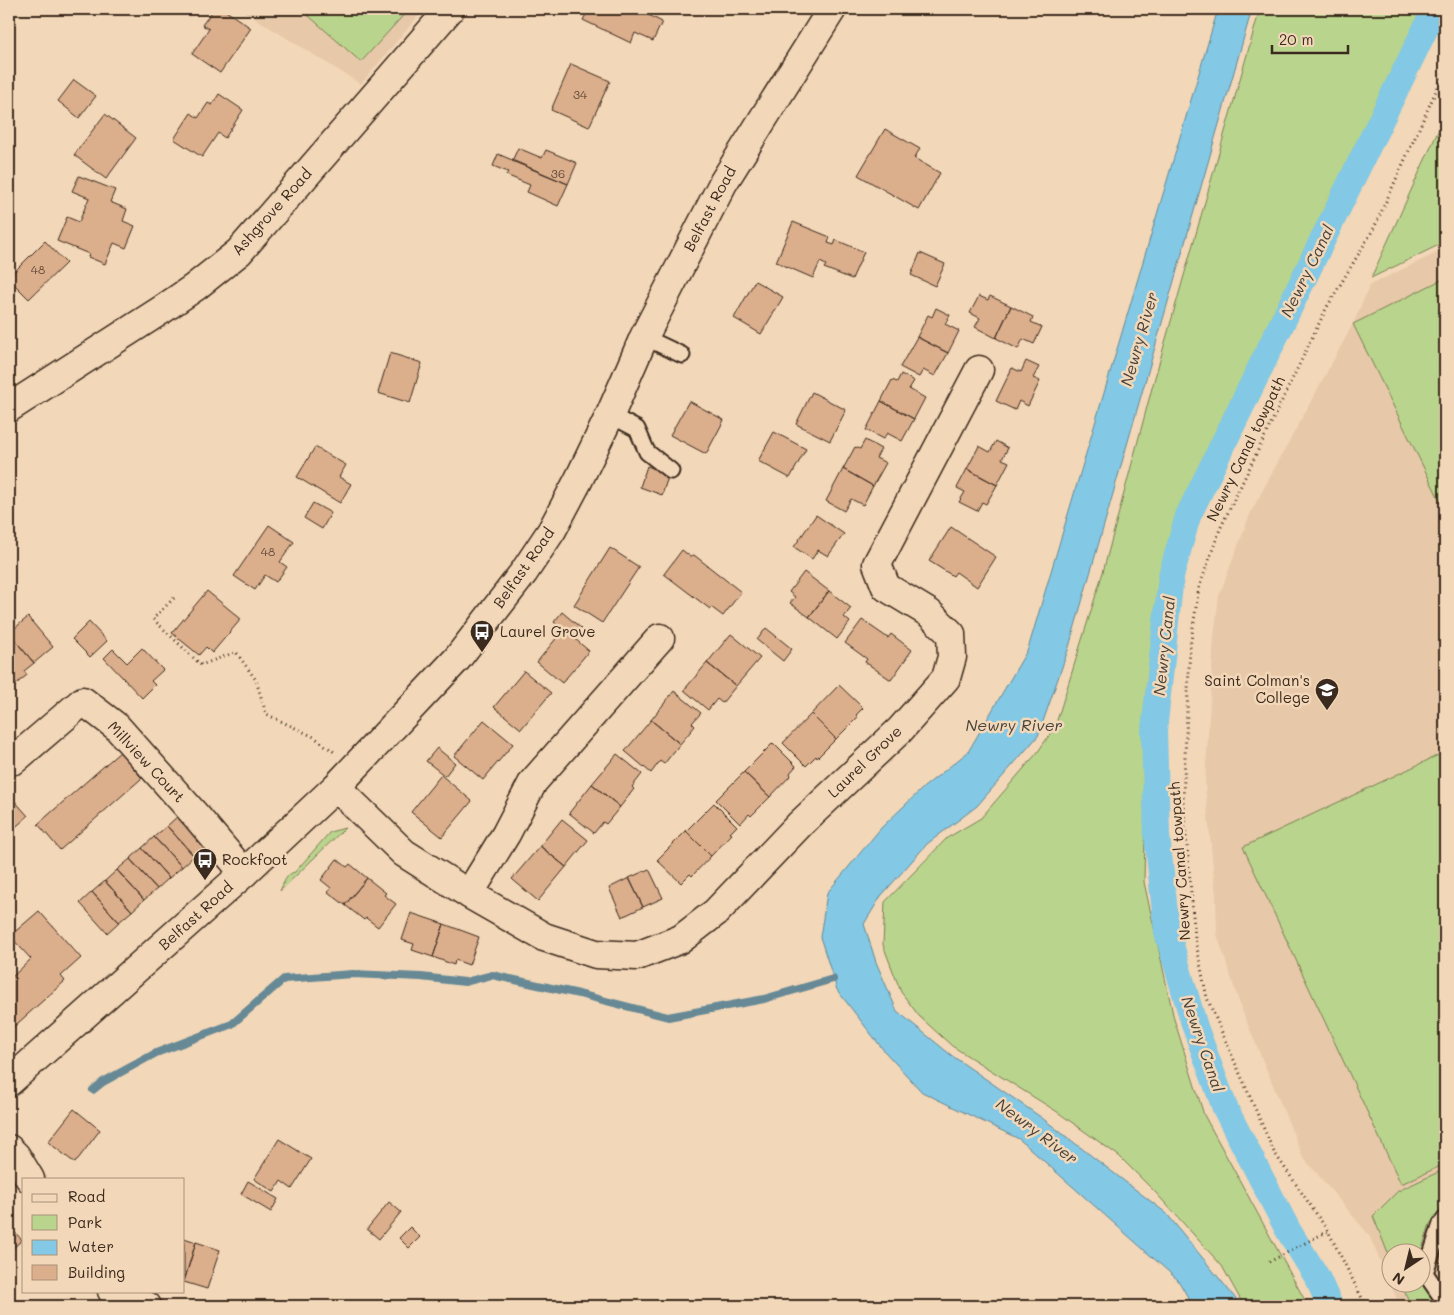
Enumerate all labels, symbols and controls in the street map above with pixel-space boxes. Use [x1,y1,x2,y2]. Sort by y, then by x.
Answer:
scale bar [1272,22,1348,54]
text: 20 m [1279,29,1313,49]
house number: 34 [573,86,587,102]
street label: Belfast Road [678,163,740,255]
street label: Ashgrove Road [227,164,316,259]
house number: 36 [551,165,565,181]
water label: Newry Canal [1275,221,1338,320]
house number: 48 [31,261,45,277]
water label: Newry River [1115,289,1162,388]
street label: Newry Canal towpath [1201,373,1289,525]
street label: Belfast Road [488,523,558,612]
house number: 48 [261,543,275,559]
water label: Newry Canal [1148,595,1179,697]
bus stop icon: Laurel Grove [469,619,495,653]
place label: Laurel Grove [500,621,596,641]
place label: Saint Colman's College [1204,670,1310,707]
school or university icon: Saint Colman's College [1314,677,1340,711]
water label: Newry River [965,714,1063,735]
street label: Millview Court [104,716,190,806]
street label: Laurel Grove [823,721,906,802]
street label: Newry Canal towpath [1163,781,1195,941]
bus stop icon: Rockfoot [192,847,218,881]
place label: Rockfoot [222,849,288,869]
street label: Belfast Road [154,877,237,954]
water label: Newry Canal [1177,993,1230,1094]
water label: Newry River [992,1093,1082,1168]
legend [22,1178,185,1292]
text: Road [68,1186,105,1206]
text: Park [68,1212,102,1232]
text: Water [68,1236,114,1256]
north arrow [1382,1242,1432,1292]
text: Building [68,1262,125,1282]
text: N [1388,1268,1408,1290]

